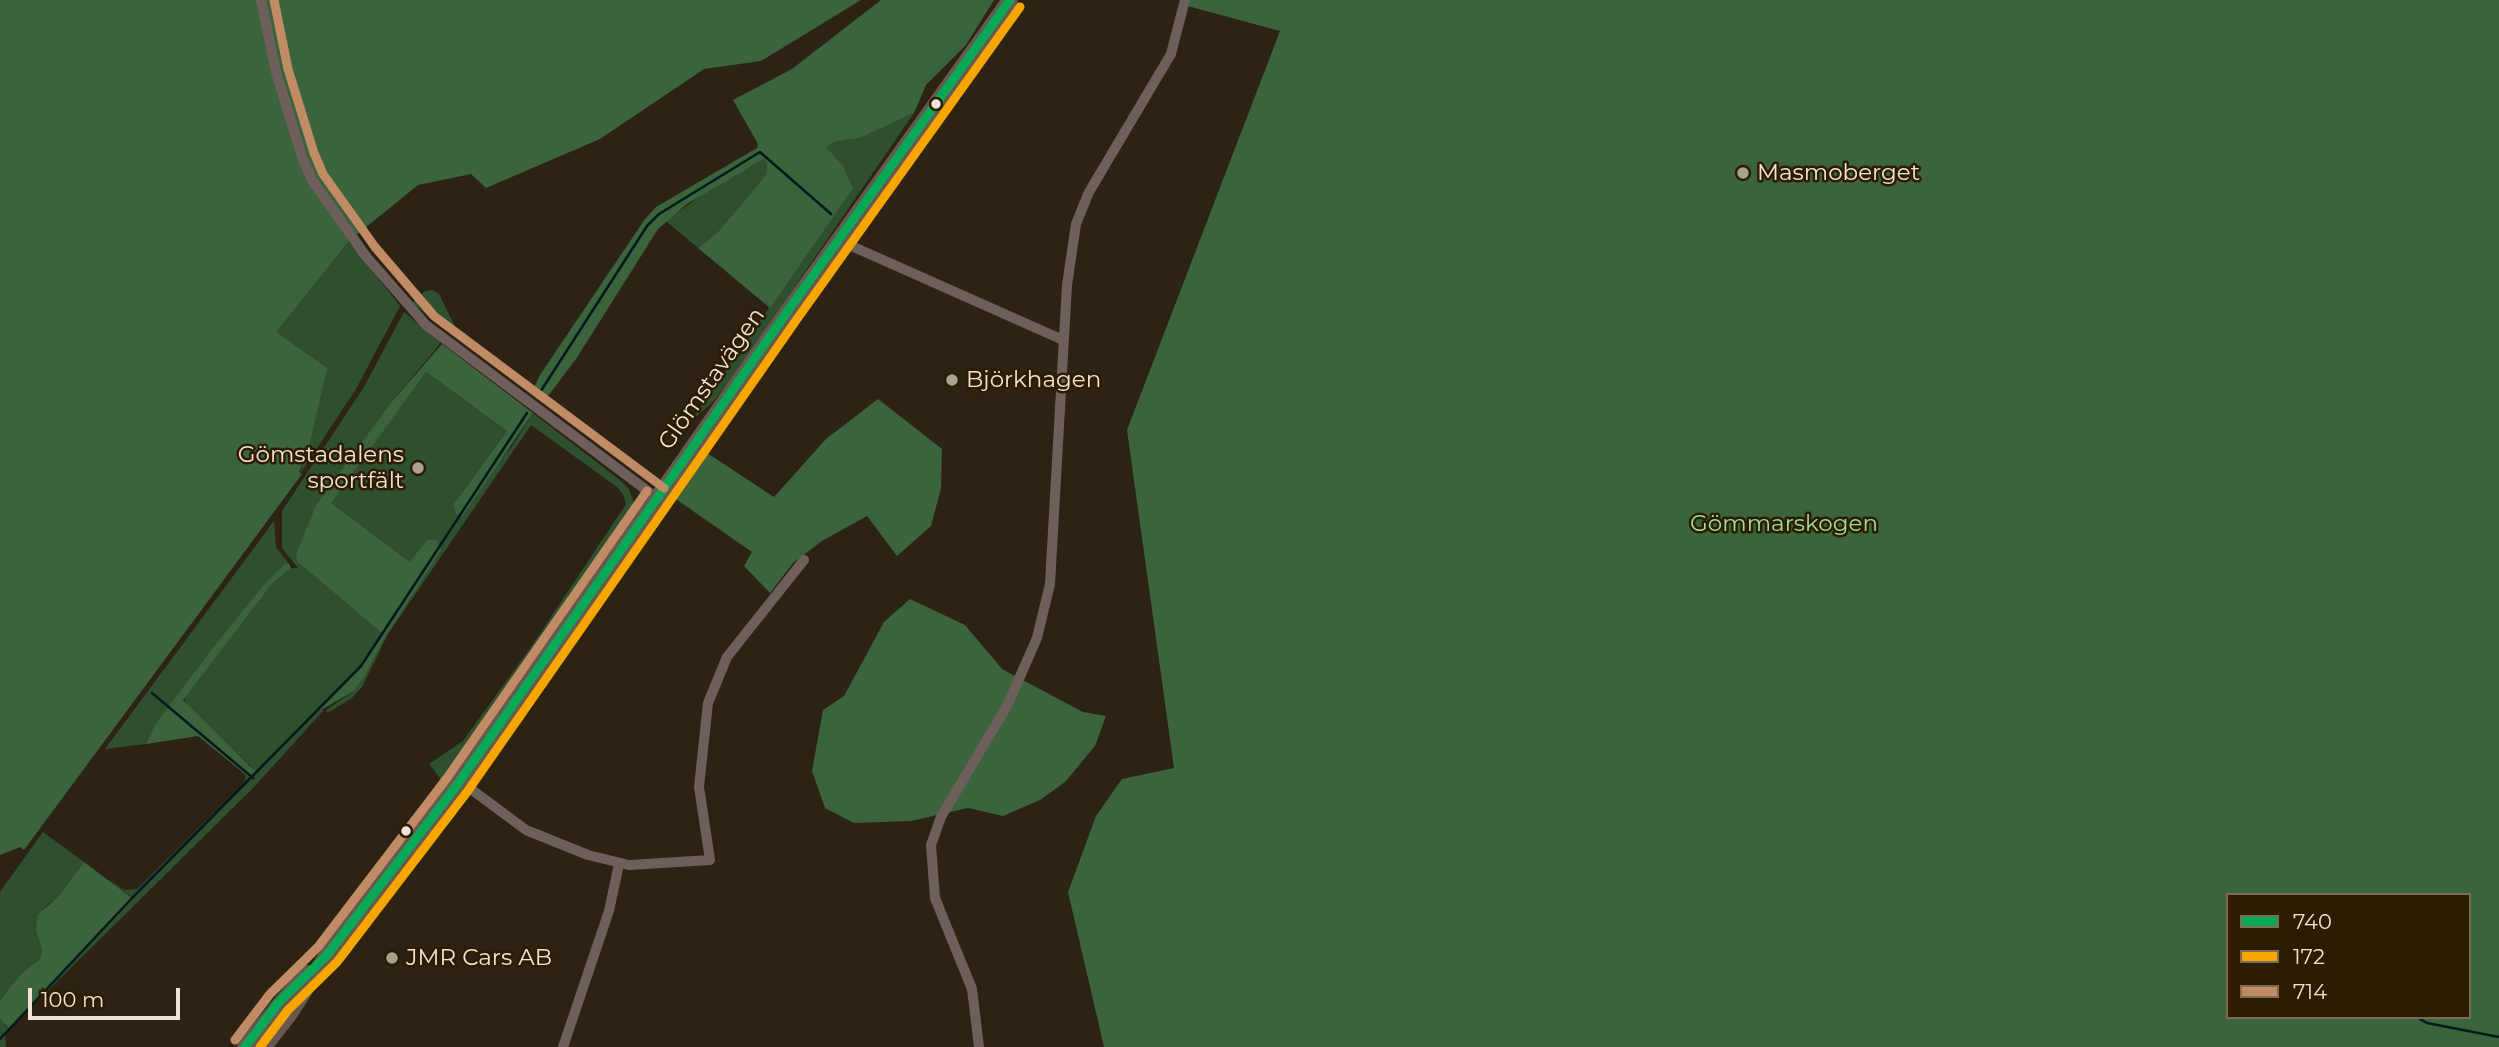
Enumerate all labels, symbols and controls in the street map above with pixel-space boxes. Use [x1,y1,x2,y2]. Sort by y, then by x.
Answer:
unlabelled marker [929,97,943,111]
place label: Masmoberget [1757,159,1920,187]
marker: Masmoberget [1735,165,1751,181]
street label: Glömstavägen [653,303,771,455]
place label: Björkhagen [966,366,1101,394]
marker: Björkhagen [944,372,960,388]
place label: Gömstadalens sportfält [238,441,404,495]
marker: Gömstadalens sportfält [410,460,426,476]
park label: Gömmarskogen [1690,510,1878,538]
unlabelled marker [399,824,413,838]
legend [2226,893,2471,1019]
text: 740 [2293,909,2332,934]
place label: JMR Cars AB [406,944,552,972]
text: 172 [2293,944,2325,969]
marker: JMR Cars AB [384,950,400,966]
scale bar [32,974,184,1018]
text: 714 [2293,979,2327,1004]
text: 100 m [41,987,104,1012]

